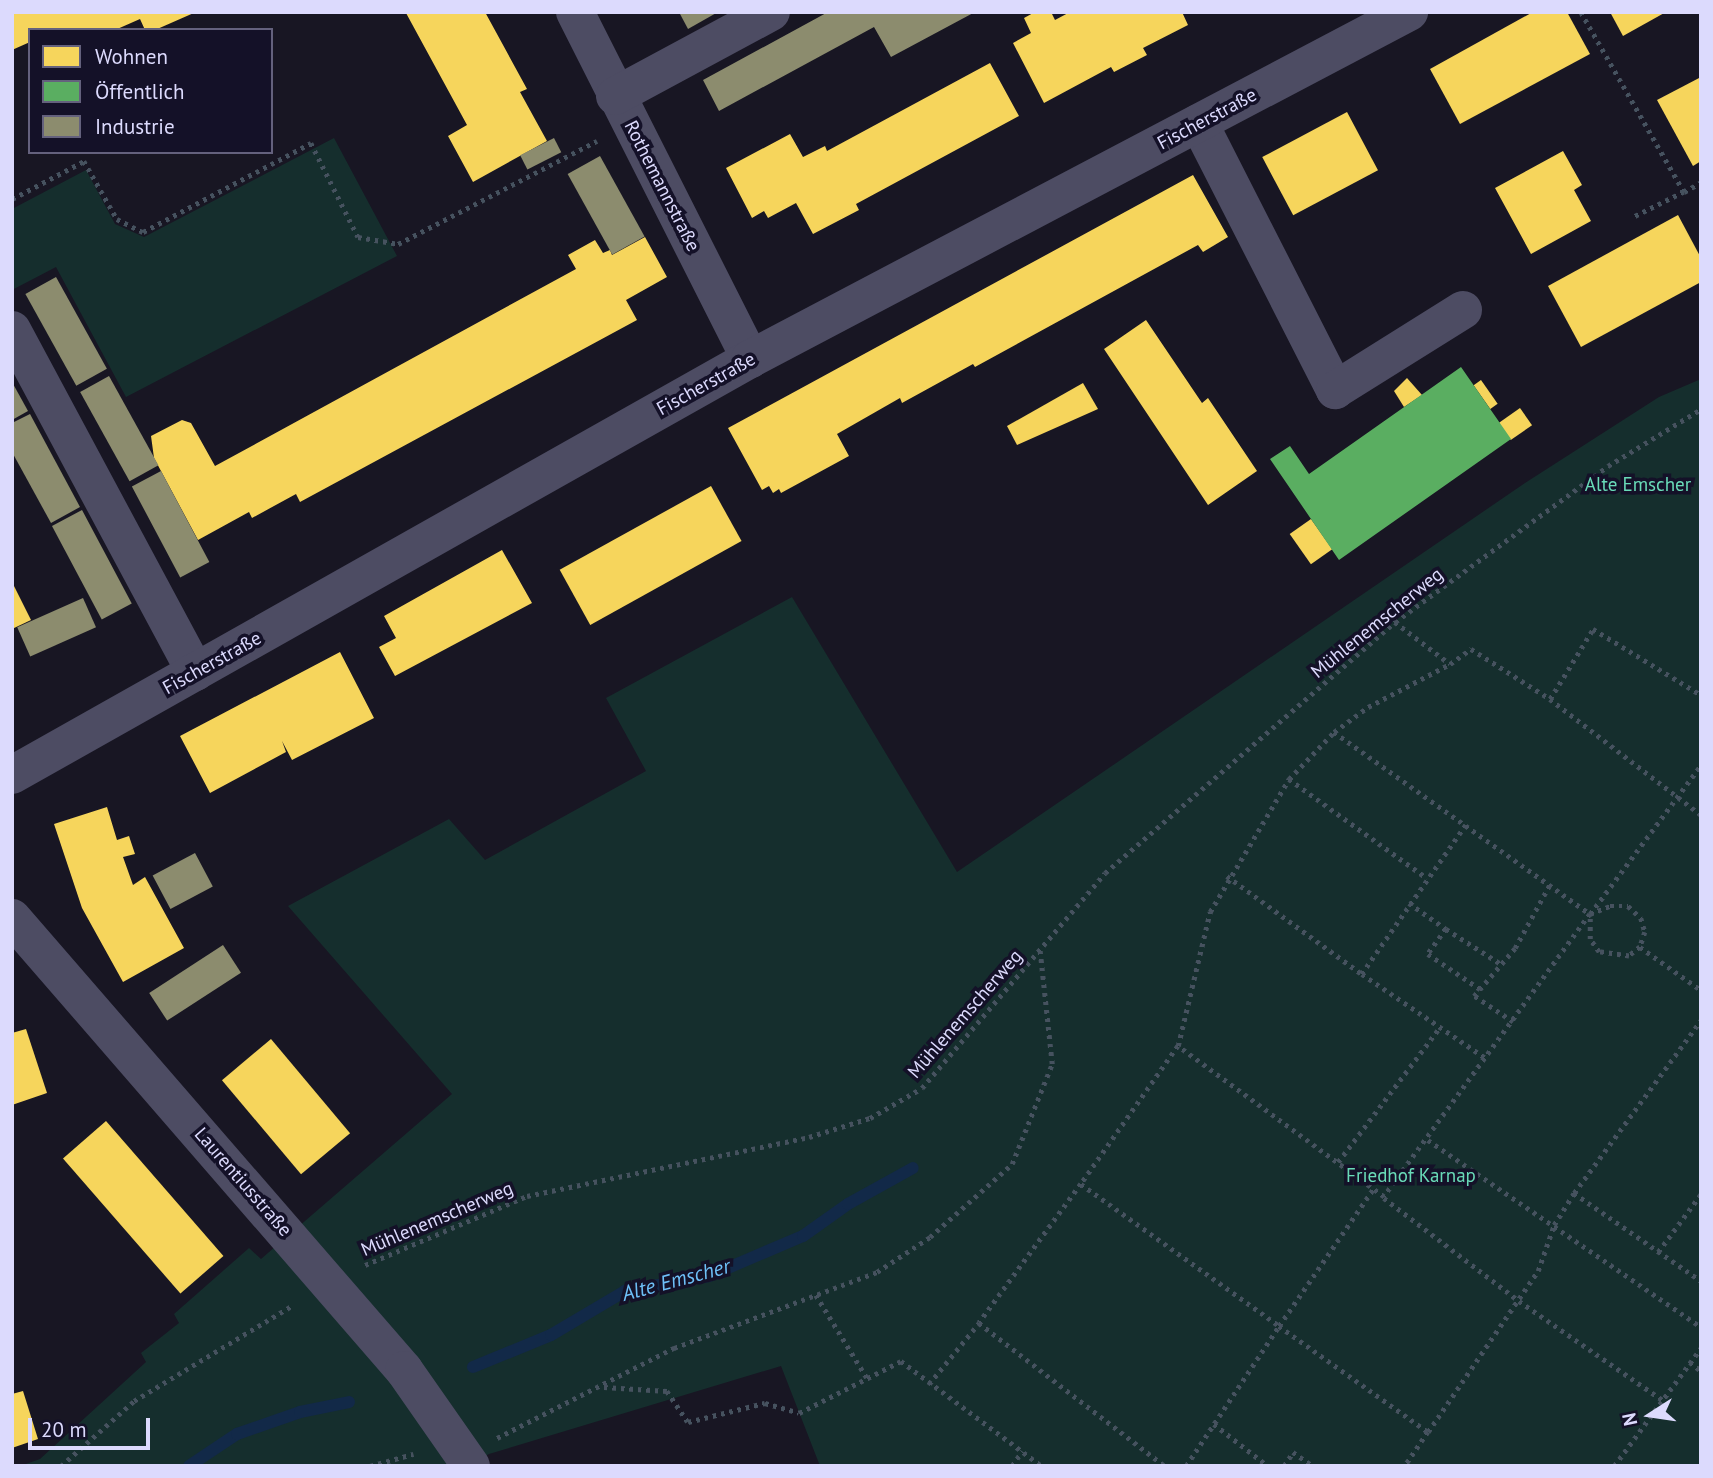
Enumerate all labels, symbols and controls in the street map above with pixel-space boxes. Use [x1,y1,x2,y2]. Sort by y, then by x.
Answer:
legend [28,28,273,154]
text: Wohnen [95,43,168,70]
text: Öffentlich [95,78,185,105]
street label: Fischerstraße [1153,83,1261,155]
text: Industrie [95,113,175,140]
street label: Rothemannstraße [619,117,705,255]
street label: Fischerstraße [653,348,759,420]
park label: Alte Emscher [1585,474,1691,496]
street label: Mühlenemscherweg [1307,563,1447,683]
street label: Fischerstraße [159,627,265,699]
street label: Mühlenemscherweg [903,945,1027,1083]
street label: Laurentiusstraße [190,1123,296,1241]
park label: Friedhof Karnap [1346,1165,1476,1187]
street label: Mühlenemscherweg [358,1177,516,1261]
water label: Alte Emscher [619,1253,733,1307]
north arrow [1615,1380,1685,1450]
scale bar [32,1404,154,1448]
text: N [1616,1411,1642,1428]
text: 20 m [41,1416,87,1443]

